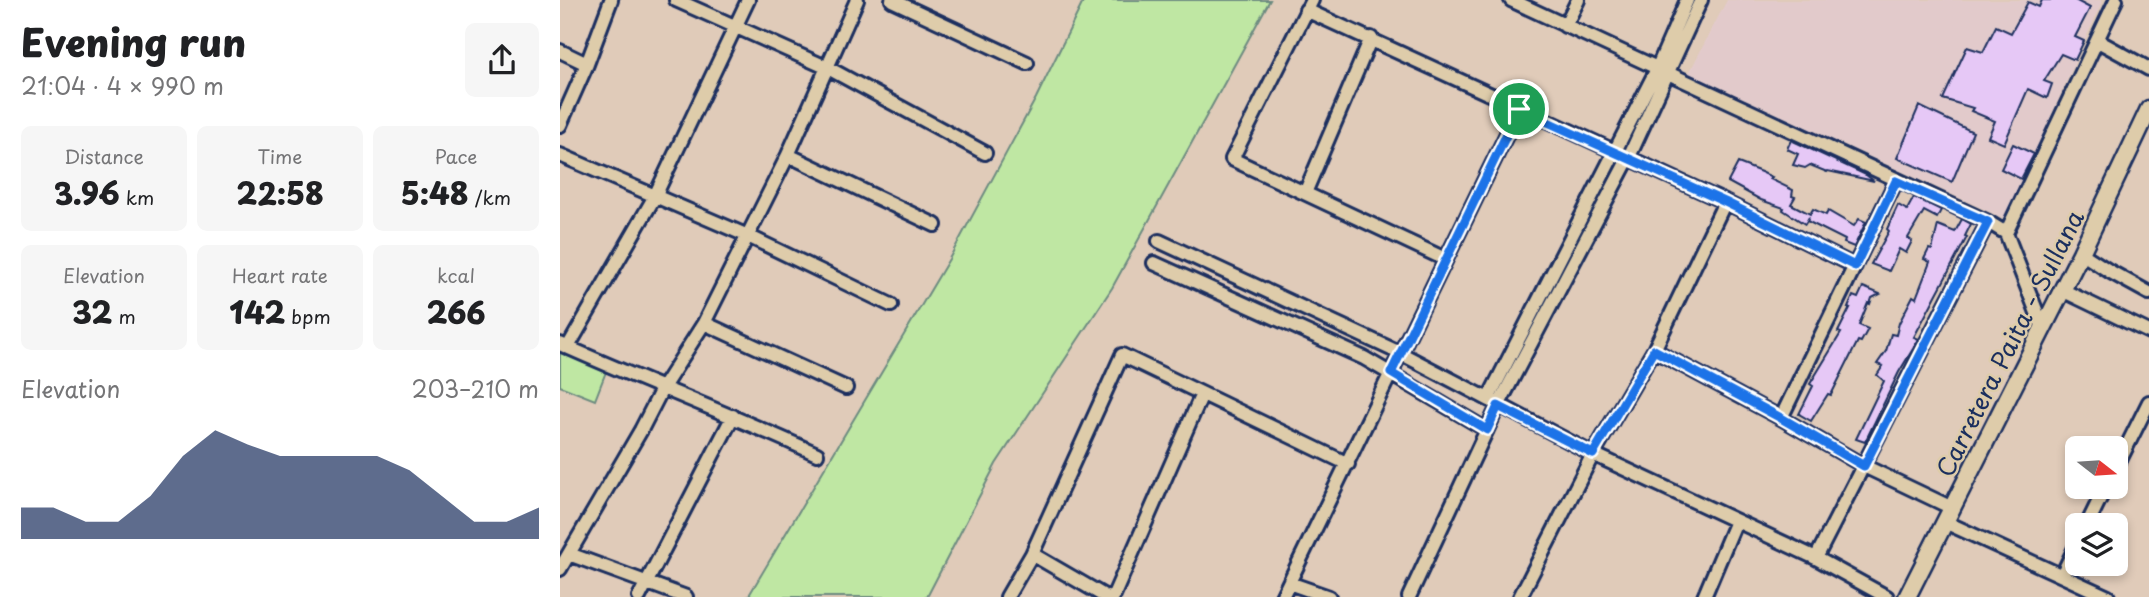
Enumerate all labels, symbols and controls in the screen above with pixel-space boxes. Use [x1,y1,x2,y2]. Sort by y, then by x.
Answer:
text: Evening run [21,13,246,70]
button: share [465,23,539,97]
text: 21:04 · 4 × 990 m [21,68,224,103]
pin [1489,79,1549,139]
icon: arrive [1500,90,1538,128]
text: Distance [64,142,144,170]
text: Time [258,142,302,170]
text: Pace [435,142,477,170]
text: 3.96 [54,170,120,215]
text: 22:58 [236,170,324,215]
text: 5:48 [401,170,469,215]
text: km [120,183,154,211]
text: /km [469,183,511,211]
street label: Carretera Paita - Sullana [1926,203,2092,483]
text: Elevation [63,261,145,289]
text: Heart rate [232,261,328,289]
text: kcal [437,261,475,289]
text: 32 [72,289,112,334]
text: 142 [229,289,285,334]
text: 266 [426,289,486,334]
text: m [112,302,136,330]
text: bpm [285,302,331,330]
text: Elevation [21,371,120,406]
text: 203–210 m [412,371,539,406]
north arrow [2065,436,2128,499]
map controls [2065,436,2128,576]
button: layers [2065,513,2128,576]

